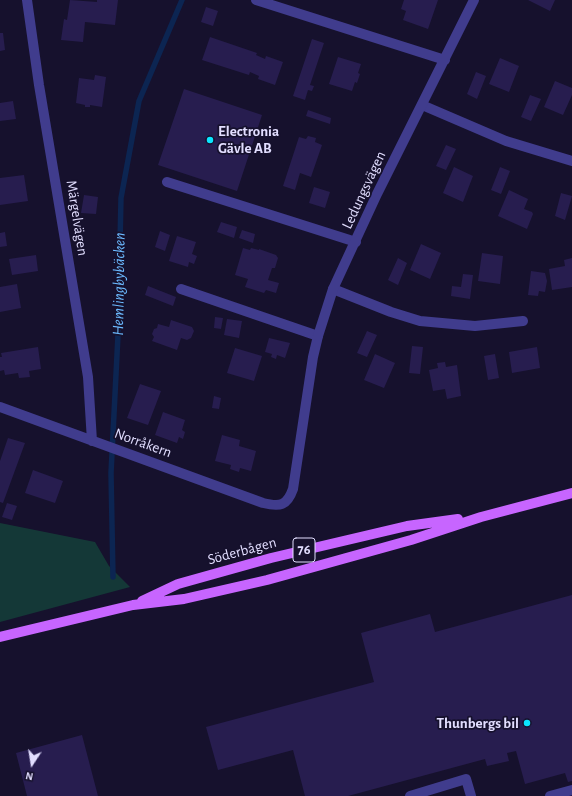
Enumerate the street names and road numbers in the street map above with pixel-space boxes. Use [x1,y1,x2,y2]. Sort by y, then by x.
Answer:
street label: Ledungsvägen [338,148,390,232]
street label: Märgelvägen [62,179,92,257]
street label: Norråkern [112,424,174,462]
street label: Söderbågen [206,533,278,569]
road number: 76 [293,538,315,562]

